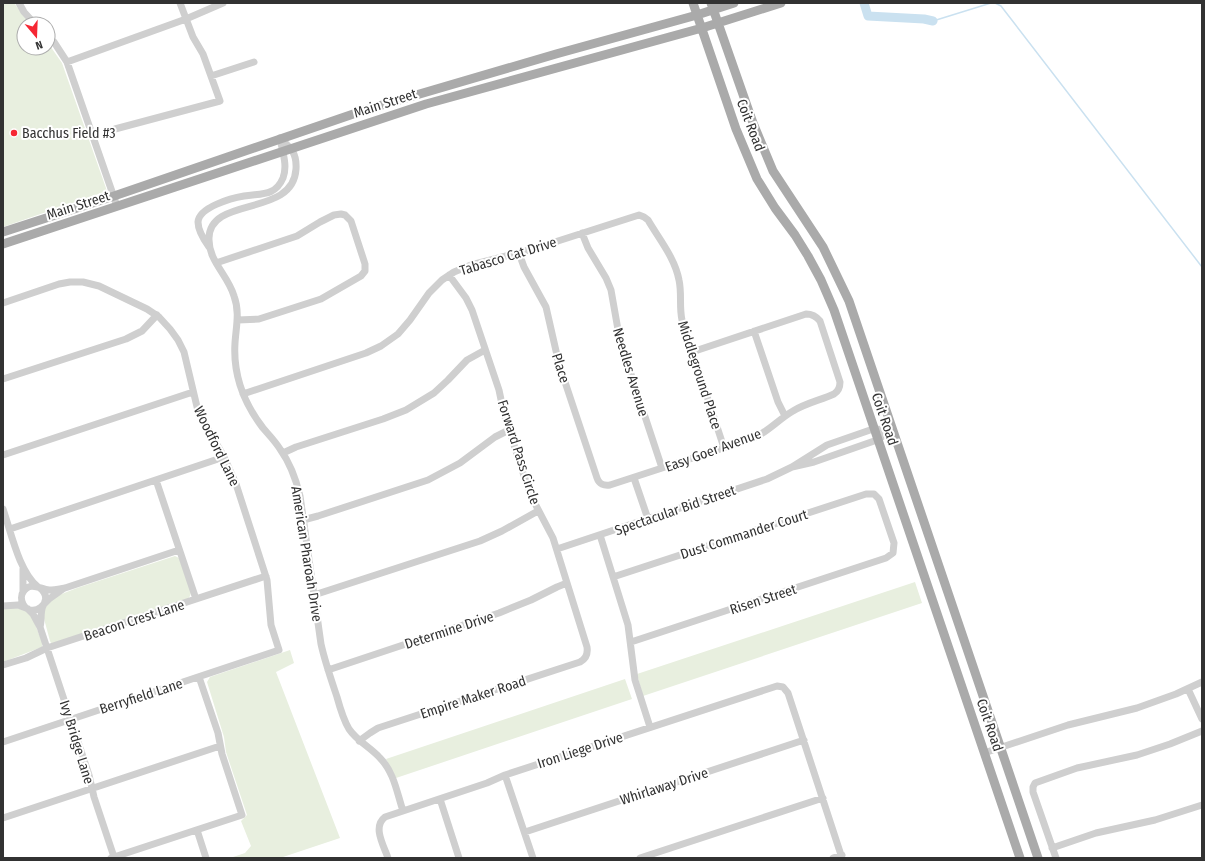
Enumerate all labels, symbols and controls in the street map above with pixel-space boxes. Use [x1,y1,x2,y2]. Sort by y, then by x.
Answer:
north arrow [16,16,56,56]
text: N [34,38,44,52]
street label: Main Street [351,85,419,122]
street label: Coit Road [733,97,768,154]
place label: Bacchus Field #3 [22,125,116,142]
marker: Bacchus Field #3 [9,128,19,138]
street label: Main Street [44,187,112,224]
street label: Tabasco Cat Drive [458,234,559,279]
street label: Middleground Place [674,319,725,432]
street label: Needles Avenue [609,326,652,419]
street label: Place [548,351,573,385]
street label: Coit Road [868,391,901,448]
street label: Forward Pass Circle [494,398,543,507]
street label: Woodford Lane [190,404,243,489]
street label: Easy Goer Avenue [663,425,764,476]
street label: Spectacular Bid Street [612,482,738,539]
street label: American Pharoah Drive [287,485,326,623]
street label: Dust Commander Court [678,506,810,563]
street label: Risen Street [728,581,799,618]
street label: Beacon Crest Lane [82,596,187,645]
street label: Determine Drive [402,608,496,653]
street label: Empire Maker Road [418,672,528,723]
street label: Berryfield Lane [97,675,185,718]
street label: Coit Road [973,697,1006,754]
street label: Ivy Bridge Lane [56,698,97,786]
street label: Iron Liege Drive [535,729,625,772]
street label: Whirlaway Drive [618,764,710,809]

